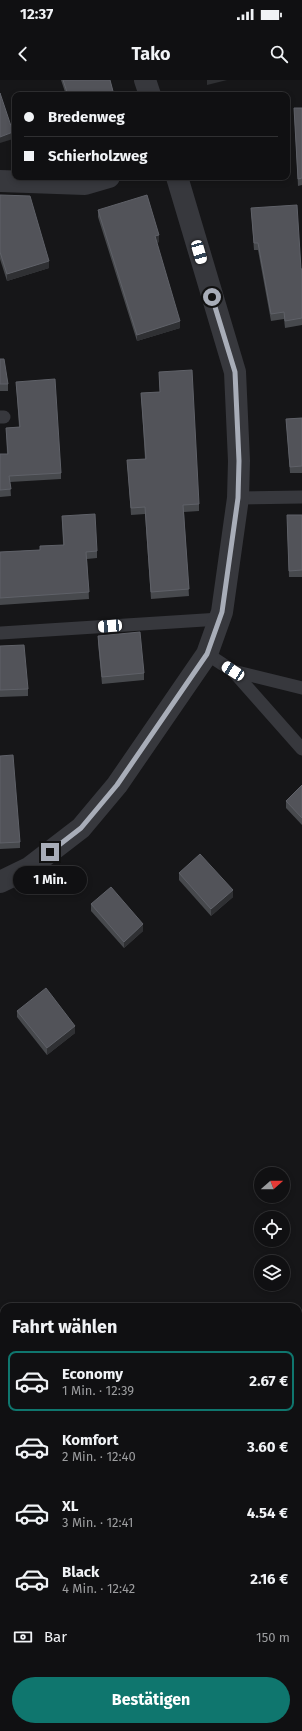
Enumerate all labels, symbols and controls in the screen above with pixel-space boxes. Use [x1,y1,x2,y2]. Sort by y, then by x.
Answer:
text: 12:37 [20,5,53,23]
icon: back [12,43,34,65]
text: Tako [132,43,170,65]
icon: search [268,43,290,65]
text: Bredenweg [48,108,125,126]
text: Schierholzweg [48,147,148,165]
car [190,239,208,265]
route start [203,288,221,306]
car [98,619,122,633]
car [220,659,246,683]
route end [41,843,59,861]
callout: 1 Min. [13,866,87,894]
text: 1 Min. [33,872,67,887]
north arrow [254,1167,290,1203]
map controls [254,1167,290,1291]
button: locate [254,1211,290,1247]
button: layers [254,1255,290,1291]
text: Fahrt wählen [12,1316,117,1338]
icon: car [14,1363,50,1399]
text: Economy [62,1365,123,1383]
text: 2.67 € [249,1372,288,1390]
text: 1 Min. · 12:39 [62,1383,134,1398]
icon: car [14,1429,50,1465]
text: Komfort [62,1431,118,1449]
text: 3.60 € [247,1438,288,1456]
text: 2 Min. · 12:40 [62,1449,136,1464]
icon: car [14,1495,50,1531]
text: XL [62,1497,78,1515]
text: 4.54 € [247,1504,288,1522]
text: 3 Min. · 12:41 [62,1515,133,1530]
icon: car [14,1561,50,1597]
text: Black [62,1563,99,1581]
text: 2.16 € [250,1570,288,1588]
text: 4 Min. · 12:42 [62,1581,135,1596]
icon: cash [12,1626,34,1648]
text: Bar [44,1628,67,1646]
text: 150 m [256,1630,290,1645]
button: Bestätigen [12,1677,290,1723]

